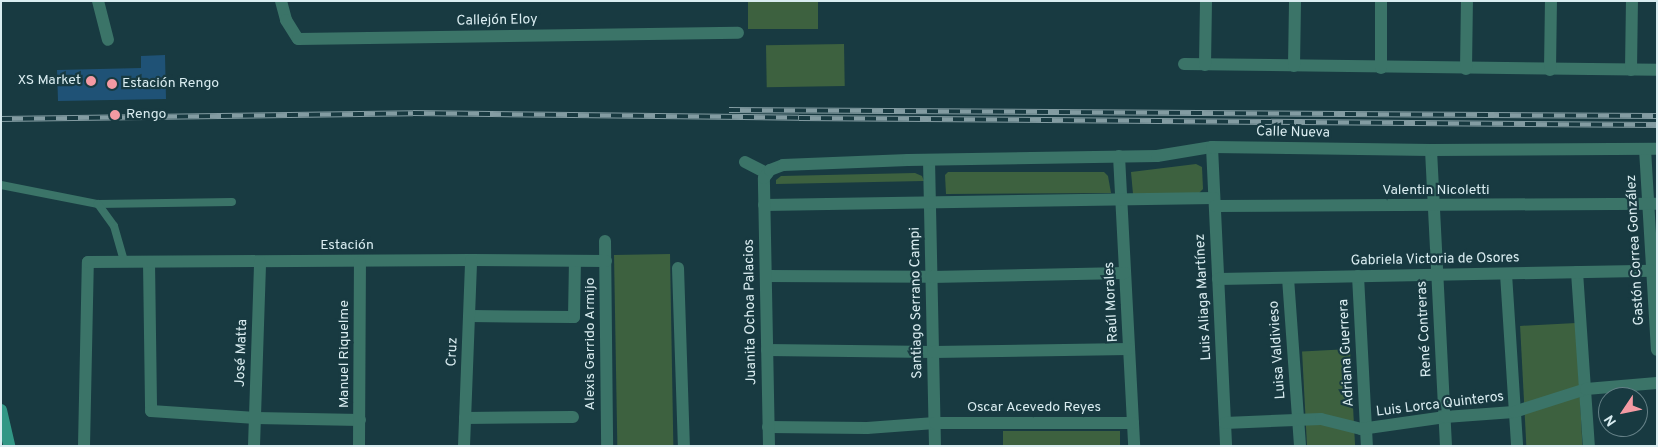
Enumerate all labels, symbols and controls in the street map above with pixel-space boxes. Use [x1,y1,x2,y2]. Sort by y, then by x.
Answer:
street label: Callejón Eloy [456,12,538,30]
place label: XS Market [18,73,81,89]
marker: XS Market [85,75,97,87]
place label: Estación Rengo [122,76,219,92]
marker: Estación Rengo [106,78,118,90]
place label: Rengo [126,107,166,123]
marker: Rengo [108,108,122,122]
street label: Calle Nueva [1256,124,1330,142]
street label: Gastón Correa González [1624,174,1648,326]
street label: Valentin Nicoletti [1382,183,1490,199]
street label: Santiago Serrano Campi [907,227,927,379]
street label: Luis Aliaga Martínez [1192,233,1216,361]
street label: Estación [320,238,374,254]
street label: Juanita Ochoa Palacios [741,239,761,385]
street label: Gabriela Victoria de Osores [1350,250,1520,270]
street label: Raúl Morales [1102,261,1122,343]
street label: Alexis Garrido Armijo [583,277,599,411]
street label: René Contreras [1414,280,1436,378]
street label: Adriana Guerrera [1336,299,1358,407]
street label: Manuel Riquelme [337,300,353,408]
street label: Luisa Valdivieso [1266,300,1290,400]
street label: José Matta [232,319,252,387]
street label: Cruz [444,337,462,367]
north arrow [1598,387,1648,437]
street label: Luis Lorca Quinteros [1375,389,1505,421]
street label: Oscar Acevedo Reyes [967,400,1101,416]
text: N [1601,411,1621,429]

